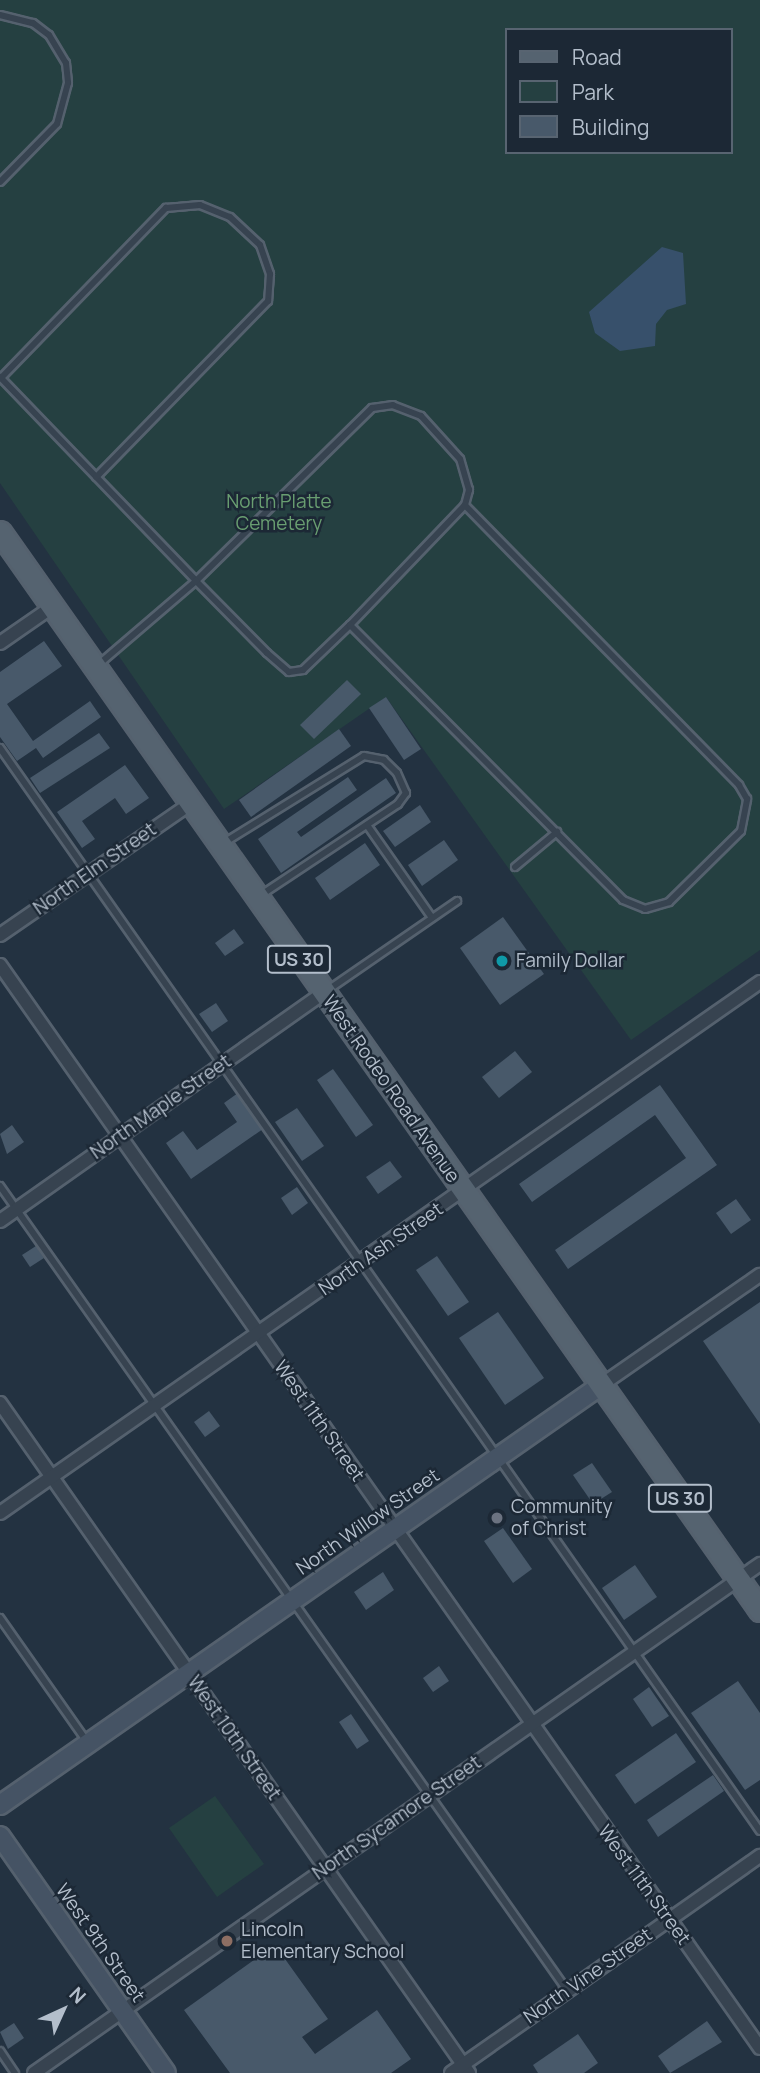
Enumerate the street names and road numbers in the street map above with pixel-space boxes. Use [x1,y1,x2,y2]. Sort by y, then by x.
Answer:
street label: North Elm Street [29,818,161,920]
road number: US 30 [266,944,332,974]
street label: West Rodeo Road Avenue [318,991,464,1187]
street label: North Maple Street [86,1050,236,1164]
street label: North Ash Street [314,1198,448,1300]
street label: West 11th Street [269,1356,369,1486]
street label: North Willow Street [292,1464,444,1580]
road number: US 30 [647,1484,713,1512]
street label: West 10th Street [183,1671,285,1805]
street label: North Sycamore Street [308,1751,486,1885]
street label: West 11th Street [593,1821,695,1949]
street label: West 9th Street [51,1879,149,2007]
street label: North Vine Street [520,1923,656,2029]

